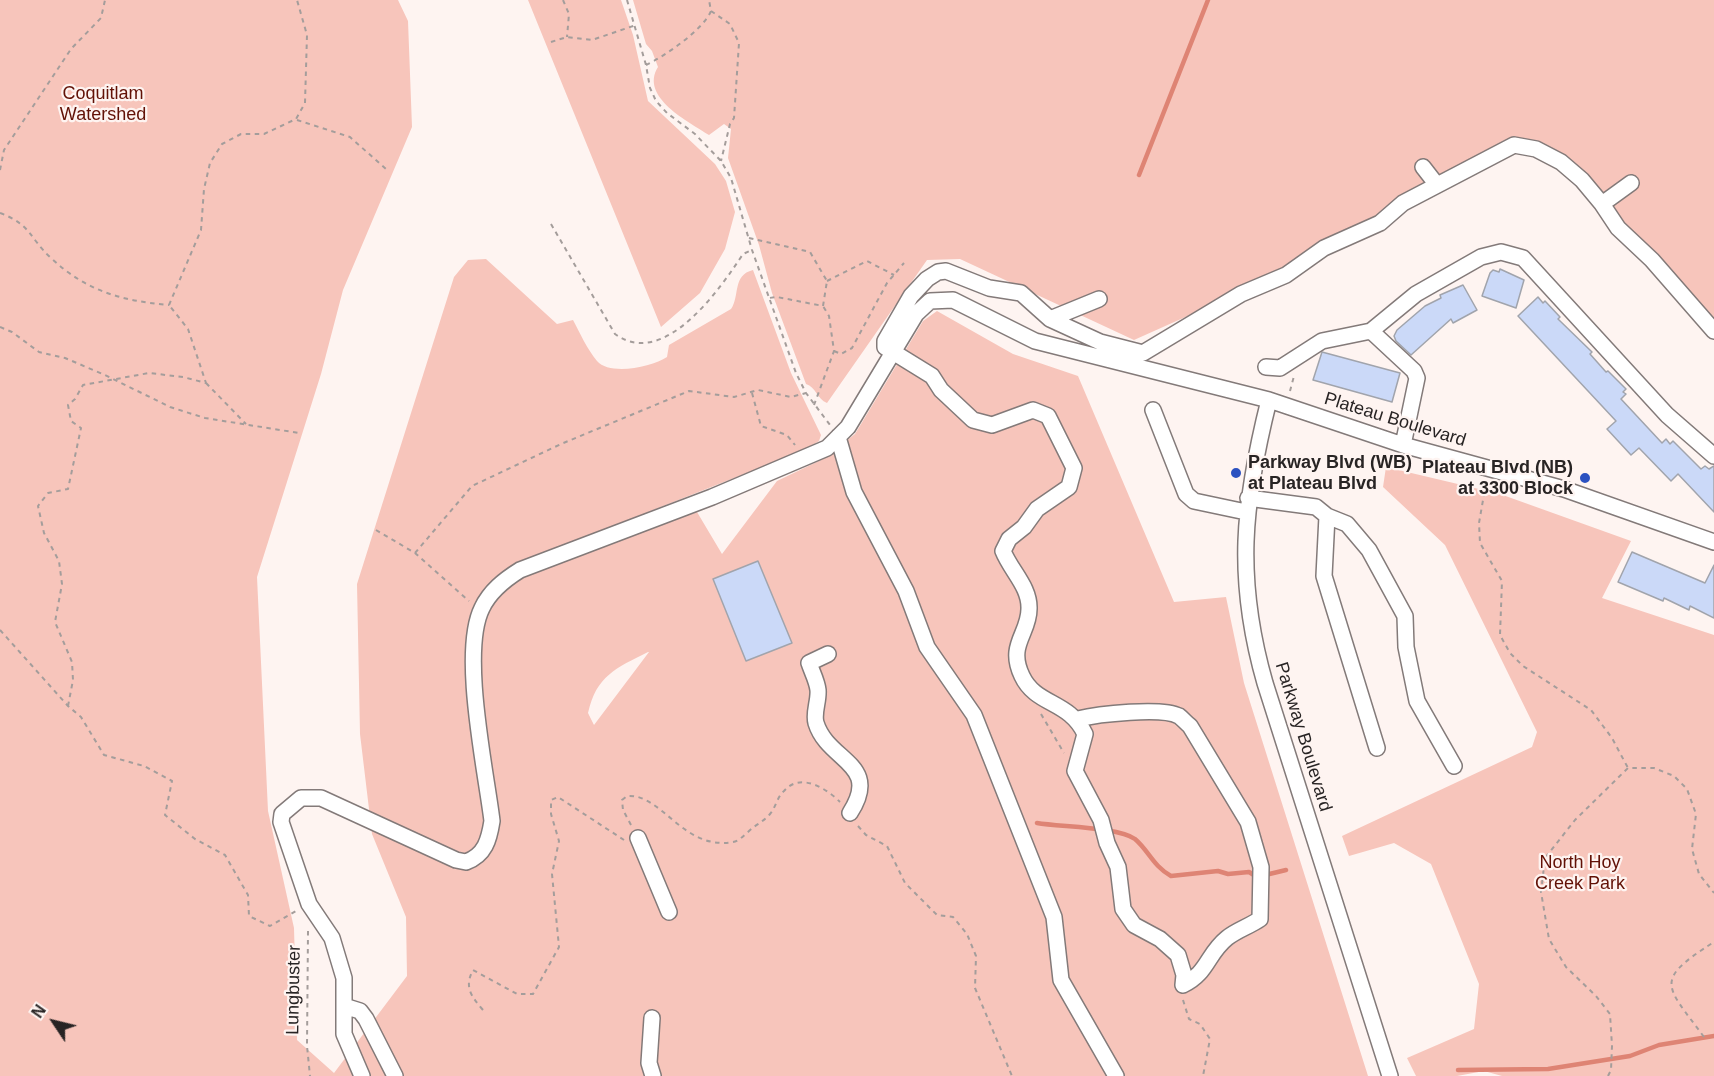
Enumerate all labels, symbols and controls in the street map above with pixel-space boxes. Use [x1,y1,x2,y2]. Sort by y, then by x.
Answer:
park label: Coquitlam Watershed [60,83,146,125]
street label: Plateau Boulevard [1322,388,1468,452]
place label: Parkway Blvd (WB) at Plateau Blvd [1248,452,1412,494]
place label: Plateau Blvd (NB) at 3300 Block [1422,457,1573,500]
marker: Parkway Blvd (WB) at Plateau Blvd [1229,466,1243,480]
marker: Plateau Blvd (NB) at 3300 Block [1578,471,1592,485]
street label: Parkway Boulevard [1270,660,1336,814]
park label: North Hoy Creek Park [1535,852,1625,894]
street label: Lungbuster [282,945,306,1035]
north arrow [24,992,84,1052]
text: N [29,1002,49,1021]

